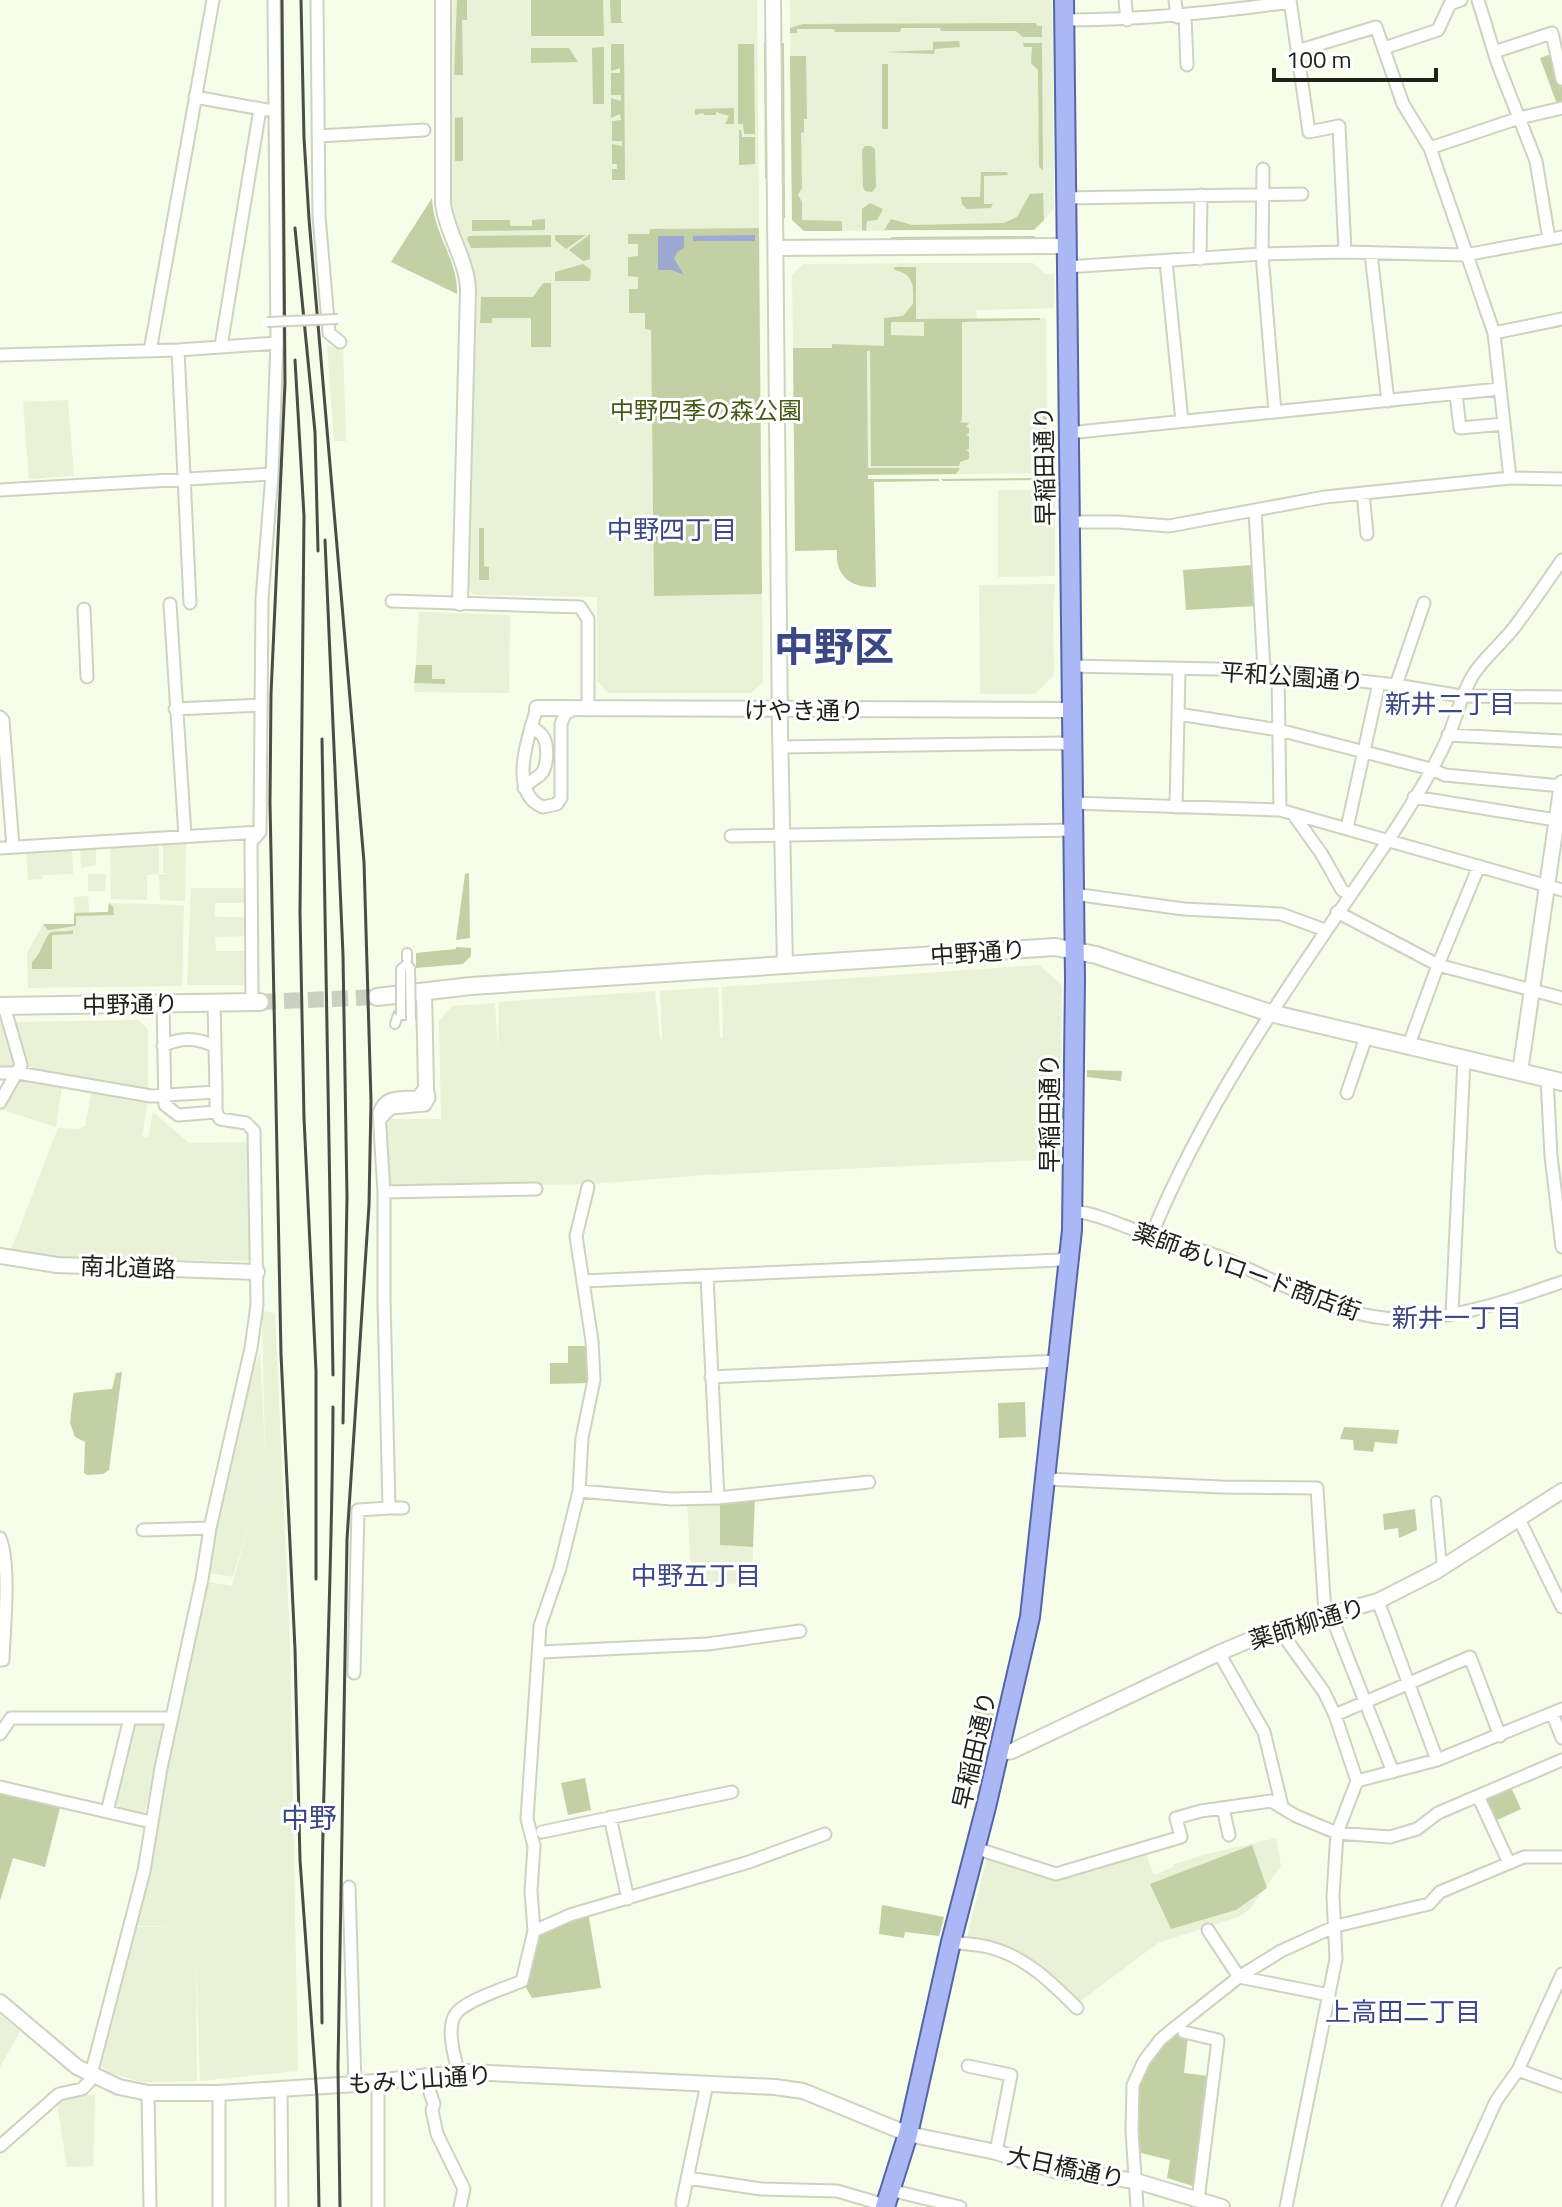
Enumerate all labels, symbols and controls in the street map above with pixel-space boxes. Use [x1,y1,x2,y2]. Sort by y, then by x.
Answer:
scale bar [1274,32,1436,82]
text: 100 m [1286,41,1352,77]
park label: 中野四季の森公園 [610,392,802,428]
street label: 早稲田通り [1025,406,1063,526]
district label: 中野四丁目 [607,510,737,549]
district label: 中野区 [774,616,894,677]
street label: 平和公園通り [1219,653,1365,699]
district label: 新井二丁目 [1385,684,1515,723]
street label: けやき通り [744,692,864,728]
street label: 中野通り [929,931,1027,973]
street label: 中野通り [82,985,178,1023]
street label: 早稲田通り [1031,1053,1067,1173]
street label: 薬師あいロード商店街 [1128,1213,1366,1329]
street label: 南北道路 [79,1247,177,1287]
district label: 新井一丁目 [1392,1298,1522,1337]
district label: 中野五丁目 [631,1556,761,1595]
street label: 薬師柳通り [1244,1588,1370,1658]
street label: 早稲田通り [943,1687,1005,1813]
district label: 中野 [281,1796,337,1839]
district label: 上高田二丁目 [1325,1992,1481,2031]
street label: もみじ山通り [347,2056,493,2102]
street label: 大日橋通り [1004,2137,1128,2197]

